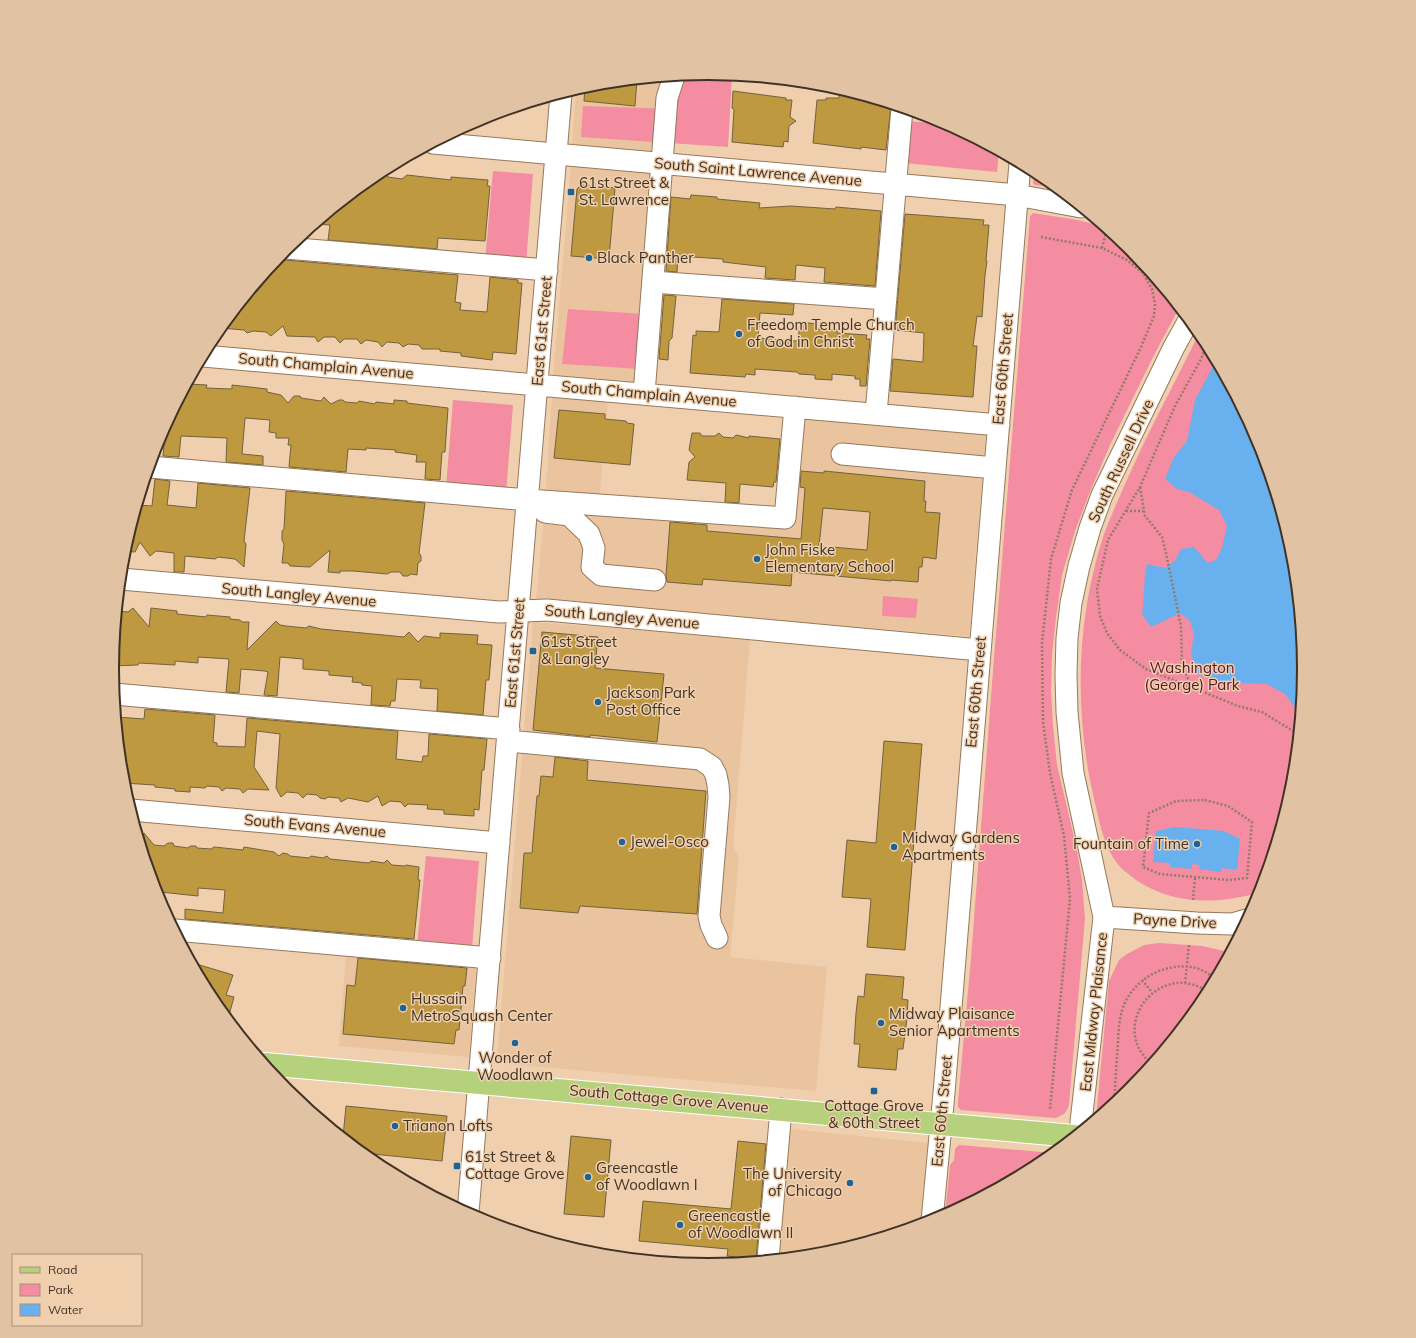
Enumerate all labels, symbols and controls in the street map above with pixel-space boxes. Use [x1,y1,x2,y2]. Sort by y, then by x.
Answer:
street label: South Saint Lawrence Avenue [653,153,863,190]
place label: 61st Street & St. Lawrence [579,173,670,209]
marker: 61st Street & St. Lawrence [566,187,576,197]
place label: Black Panther [597,248,694,267]
marker: Black Panther [584,253,594,263]
street label: East 61st Street [527,275,556,387]
street label: East 60th Street [988,313,1017,425]
place label: Freedom Temple Church of God in Christ [747,315,915,351]
marker: Freedom Temple Church of God in Christ [734,329,744,339]
street label: South Champlain Avenue [238,348,414,383]
street label: South Champlain Avenue [561,376,737,411]
street label: South Russell Drive [1084,396,1157,525]
place label: John Fiske Elementary School [765,540,894,576]
marker: John Fiske Elementary School [752,554,762,564]
street label: South Langley Avenue [221,578,377,611]
street label: East 61st Street [500,597,529,709]
street label: South Langley Avenue [544,600,700,633]
place label: 61st Street & Langley [541,632,617,668]
street label: East 60th Street [961,636,990,748]
marker: 61st Street & Langley [528,646,538,656]
park label: Washington (George) Park [1145,658,1240,694]
place label: Jackson Park Post Office [606,683,696,719]
marker: Jackson Park Post Office [593,697,603,707]
street label: South Evans Avenue [243,810,387,841]
place label: Midway Gardens Apartments [902,828,1020,864]
place label: Jewel-Osco [630,832,709,851]
place label: Fountain of Time [1073,834,1189,853]
marker: Jewel-Osco [617,837,627,847]
marker: Fountain of Time [1192,839,1202,849]
marker: Midway Gardens Apartments [889,842,899,852]
street label: Payne Drive [1133,909,1217,932]
street label: East Midway Plaisance [1076,931,1111,1092]
place label: Hussain MetroSquash Center [411,989,553,1025]
marker: Hussain MetroSquash Center [398,1003,408,1013]
place label: Midway Plaisance Senior Apartments [889,1004,1020,1040]
marker: Midway Plaisance Senior Apartments [876,1018,886,1028]
marker: Wonder of Woodlawn [510,1038,520,1048]
place label: Wonder of Woodlawn [477,1048,553,1084]
street label: East 60th Street [927,1055,956,1167]
street label: South Cottage Grove Avenue [569,1080,770,1117]
marker: Cottage Grove & 60th Street [869,1086,879,1096]
place label: Cottage Grove & 60th Street [824,1096,924,1132]
place label: Trianon Lofts [403,1116,493,1135]
marker: Trianon Lofts [390,1121,400,1131]
place label: 61st Street & Cottage Grove [465,1147,564,1183]
place label: Greencastle of Woodlawn I [596,1158,698,1194]
marker: 61st Street & Cottage Grove [452,1161,462,1171]
place label: The University of Chicago [743,1164,842,1200]
marker: Greencastle of Woodlawn I [583,1172,593,1182]
marker: The University of Chicago [845,1178,855,1188]
place label: Greencastle of Woodlawn II [688,1206,793,1242]
marker: Greencastle of Woodlawn II [675,1220,685,1230]
legend [12,1254,142,1326]
text: Road [48,1262,77,1277]
text: Park [48,1282,74,1297]
text: Water [48,1302,84,1317]

